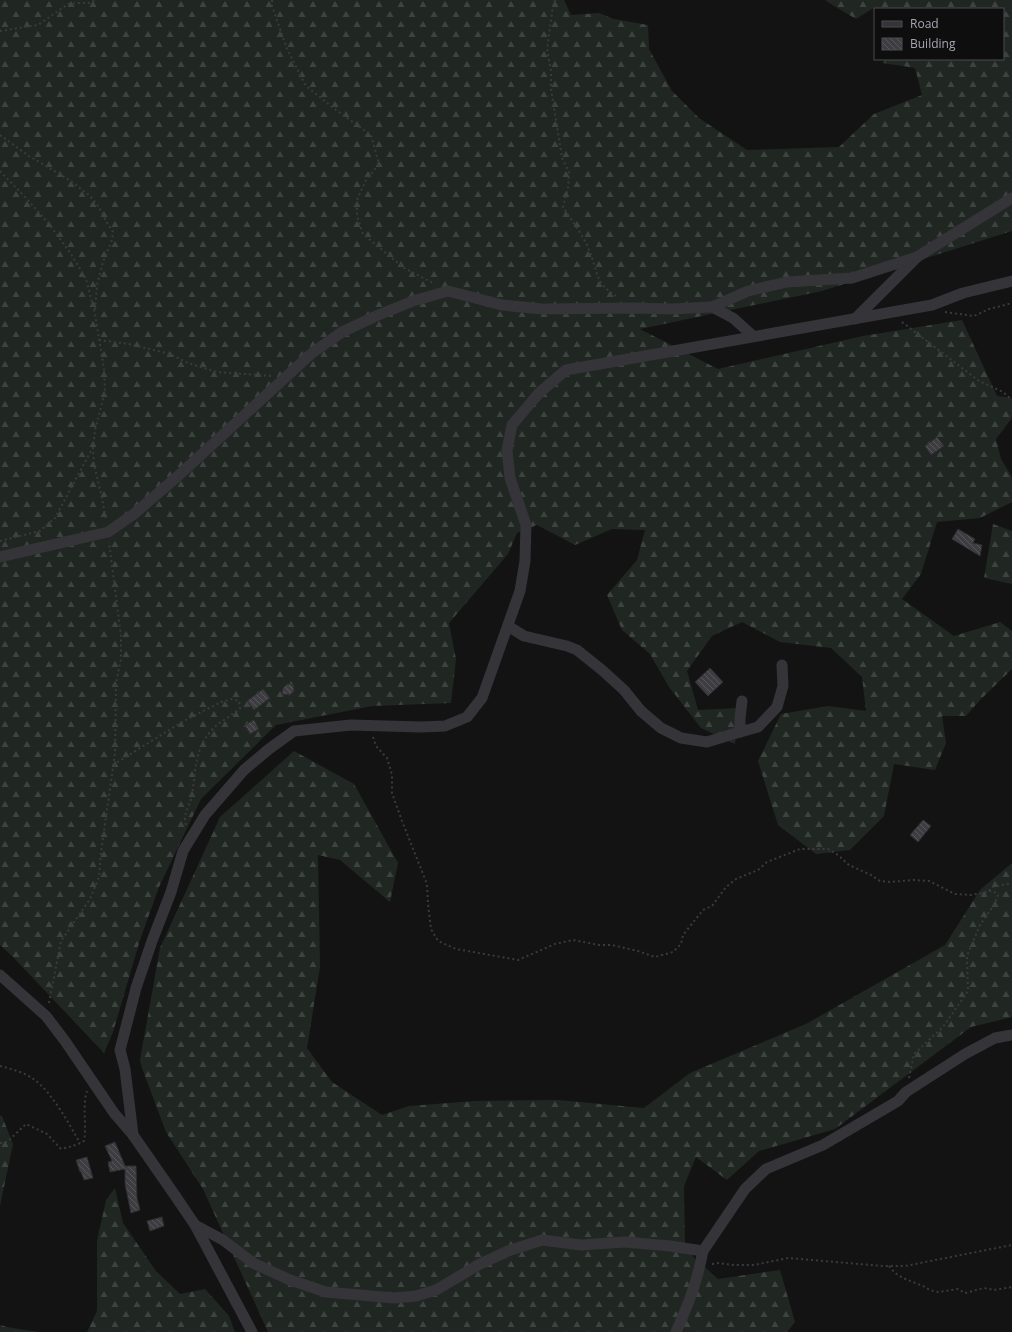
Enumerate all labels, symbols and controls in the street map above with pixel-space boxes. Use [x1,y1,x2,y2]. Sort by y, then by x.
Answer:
legend [874,8,1004,60]
text: Road [910,15,939,32]
text: Building [910,35,956,52]

